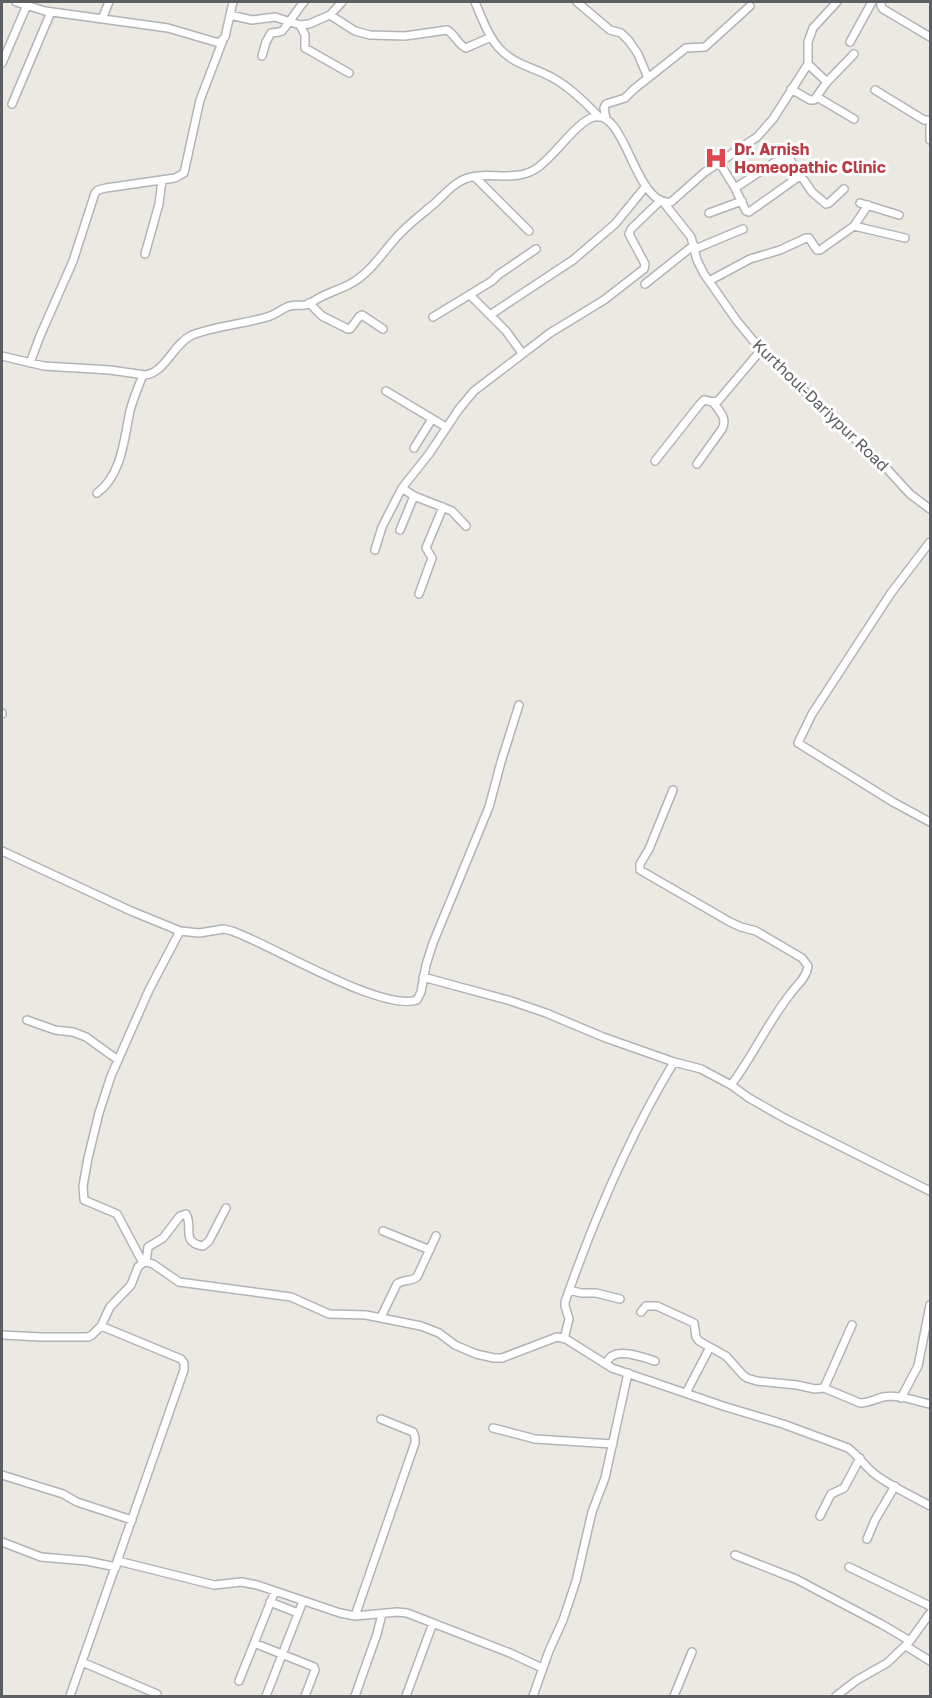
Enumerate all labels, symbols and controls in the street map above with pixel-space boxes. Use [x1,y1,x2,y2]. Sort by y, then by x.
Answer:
place label: Dr. Arnish Homeopathic Clinic [734,139,886,177]
hospital icon: Dr. Arnish Homeopathic Clinic [703,145,729,171]
street label: Kurthoul-Dariypur Road [749,335,893,475]

